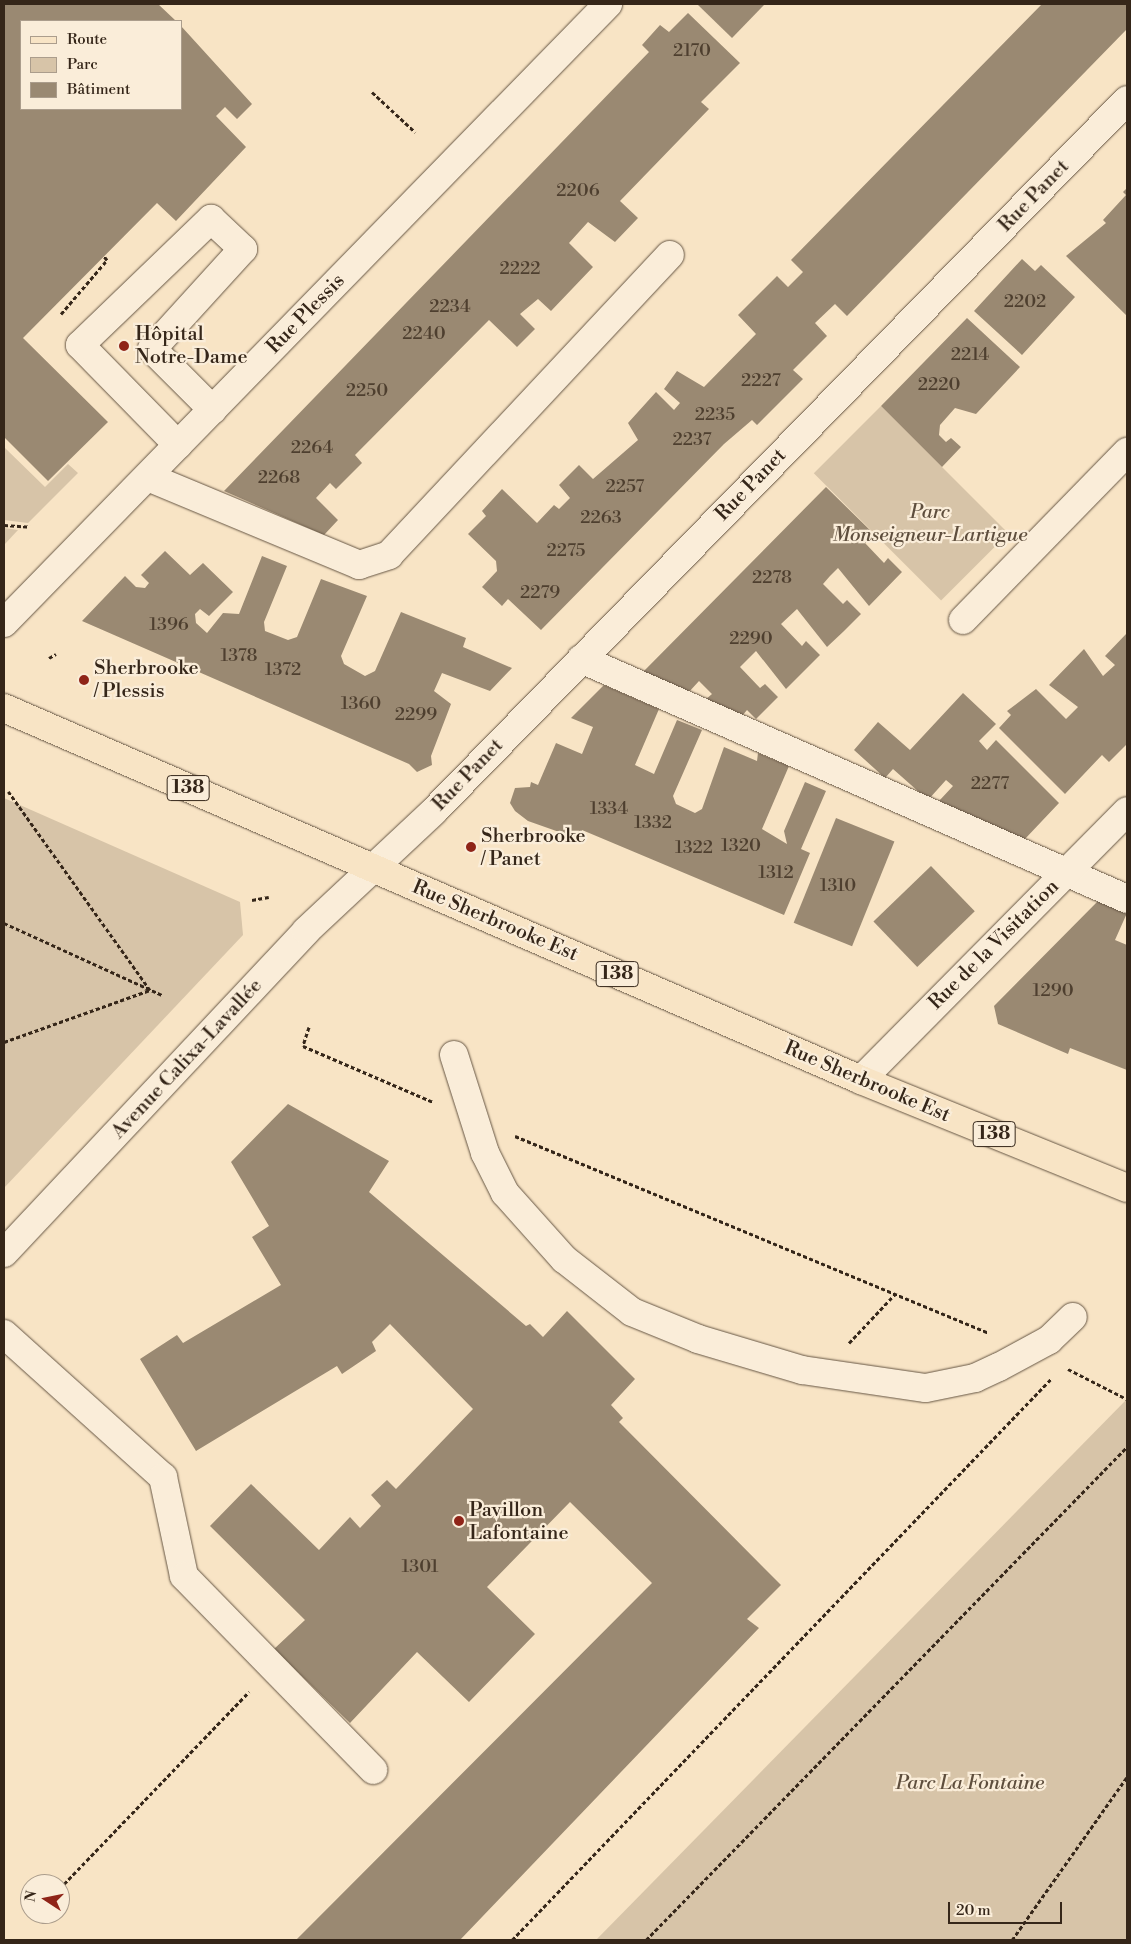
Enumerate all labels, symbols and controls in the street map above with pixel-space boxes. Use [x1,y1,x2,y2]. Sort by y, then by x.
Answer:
legend [20,20,182,110]
text: Route [67,30,107,49]
house number: 2170 [673,40,711,62]
text: Parc [67,55,98,74]
text: Bâtiment [67,80,130,99]
street label: Rue Panet [994,155,1074,237]
house number: 2206 [556,180,600,202]
house number: 2222 [499,258,541,280]
street label: Rue Plessis [262,269,350,359]
house number: 2202 [1004,291,1046,313]
house number: 2234 [429,296,471,318]
place label: Hôpital Notre-Dame [135,322,248,369]
house number: 2240 [402,323,446,345]
marker: Hôpital Notre-Dame [117,339,131,353]
house number: 2214 [951,344,989,366]
house number: 2227 [741,370,781,392]
house number: 2220 [918,374,960,396]
house number: 2250 [346,380,388,402]
house number: 2235 [695,404,735,426]
house number: 2237 [672,429,712,451]
house number: 2264 [291,437,333,459]
street label: Rue Panet [711,444,791,526]
house number: 2268 [258,467,300,489]
house number: 2257 [606,476,644,498]
park label: Parc Monseigneur-Lartigue [832,500,1028,547]
house number: 2263 [580,507,622,529]
house number: 2275 [546,540,586,562]
house number: 2278 [752,567,792,589]
house number: 2279 [520,582,560,604]
house number: 1396 [149,614,189,636]
house number: 2290 [729,628,773,650]
house number: 1378 [220,645,258,667]
place label: Sherbrooke / Plessis [94,656,199,703]
house number: 1372 [265,659,301,681]
marker: Sherbrooke / Plessis [78,674,90,686]
house number: 1360 [341,693,381,715]
house number: 2299 [395,704,437,726]
street label: Rue Panet [428,734,508,816]
road number: 138 [166,771,210,804]
house number: 2277 [971,773,1009,795]
house number: 1334 [590,798,628,820]
house number: 1332 [634,812,672,834]
place label: Sherbrooke / Panet [481,824,586,871]
house number: 1320 [721,835,761,857]
house number: 1322 [675,837,713,859]
marker: Sherbrooke / Panet [465,841,477,853]
house number: 1312 [758,862,794,884]
street label: Rue Sherbrooke Est [408,875,582,967]
house number: 1310 [820,875,856,897]
street label: Rue de la Visitation [924,875,1064,1015]
road number: 138 [594,958,640,991]
street label: Avenue Calixa-Lavallée [107,974,267,1144]
house number: 1290 [1032,980,1074,1002]
street label: Rue Sherbrooke Est [780,1036,954,1128]
road number: 138 [972,1118,1016,1150]
place label: Pavillon Lafontaine [469,1498,568,1545]
marker: Pavillon Lafontaine [453,1515,465,1527]
house number: 1301 [402,1556,438,1578]
park label: Parc La Fontaine [896,1771,1044,1795]
north arrow [20,1874,70,1924]
text: N [21,1889,41,1903]
scale bar [951,1892,1065,1924]
text: 20 m [956,1901,991,1920]

